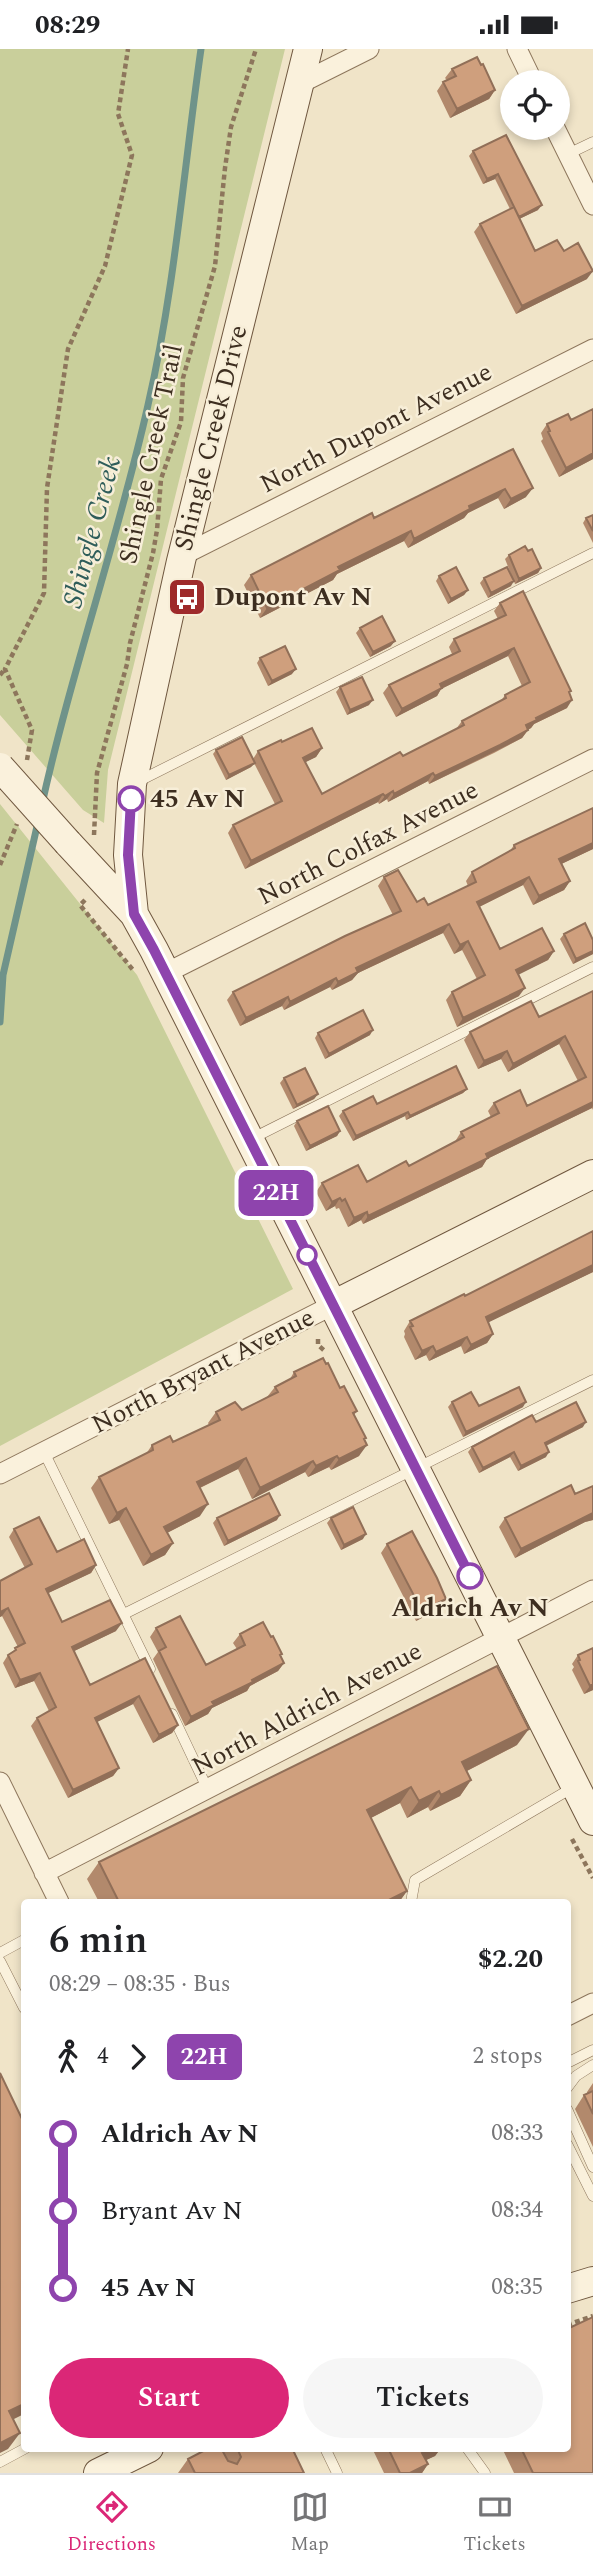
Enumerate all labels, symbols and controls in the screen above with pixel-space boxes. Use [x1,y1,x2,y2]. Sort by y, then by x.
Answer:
text: 08:29 [35,5,100,45]
map controls [500,70,570,140]
button: locate [500,70,570,140]
street label: Shingle Creek Drive [164,321,258,555]
street label: Shingle Creek Trail [108,340,194,568]
street label: North Dupont Avenue [253,352,499,504]
water label: Shingle Creek [51,451,133,613]
bus stop icon: Dupont Av N [166,576,208,618]
place label: Dupont Av N [214,577,372,617]
street label: North Colfax Avenue [251,770,485,916]
place label: 45 Av N [150,779,245,819]
marker: 45 Av N [118,786,144,812]
line badge: 22H [236,1170,316,1216]
text: 22H [253,1175,300,1211]
unlabelled marker [297,1245,317,1265]
street label: North Bryant Avenue [85,1298,321,1444]
marker: Aldrich Av N [457,1563,483,1589]
place label: Aldrich Av N [391,1588,549,1628]
street label: North Aldrich Avenue [185,1631,429,1787]
text: 6 min [49,1912,148,1970]
text: $2.20 [478,1939,543,1979]
text: 08:29 – 08:35 · Bus [49,1967,231,2002]
icon: walk [49,2038,87,2076]
icon: forward [119,2038,157,2076]
text: 4 [97,2039,109,2074]
text: 22H [181,2039,228,2075]
text: 2 stops [473,2039,543,2074]
text: Aldrich Av N [101,2114,259,2154]
text: 08:33 [491,2116,543,2151]
text: Bryant Av N [101,2191,243,2231]
text: 08:34 [491,2193,543,2228]
text: 45 Av N [101,2268,196,2308]
text: 08:35 [491,2270,543,2305]
button: Start [49,2358,289,2438]
button: Tickets [303,2358,543,2438]
tab: Directions [67,2488,156,2559]
tab: Map [291,2488,329,2559]
tab: Tickets [463,2488,526,2559]

